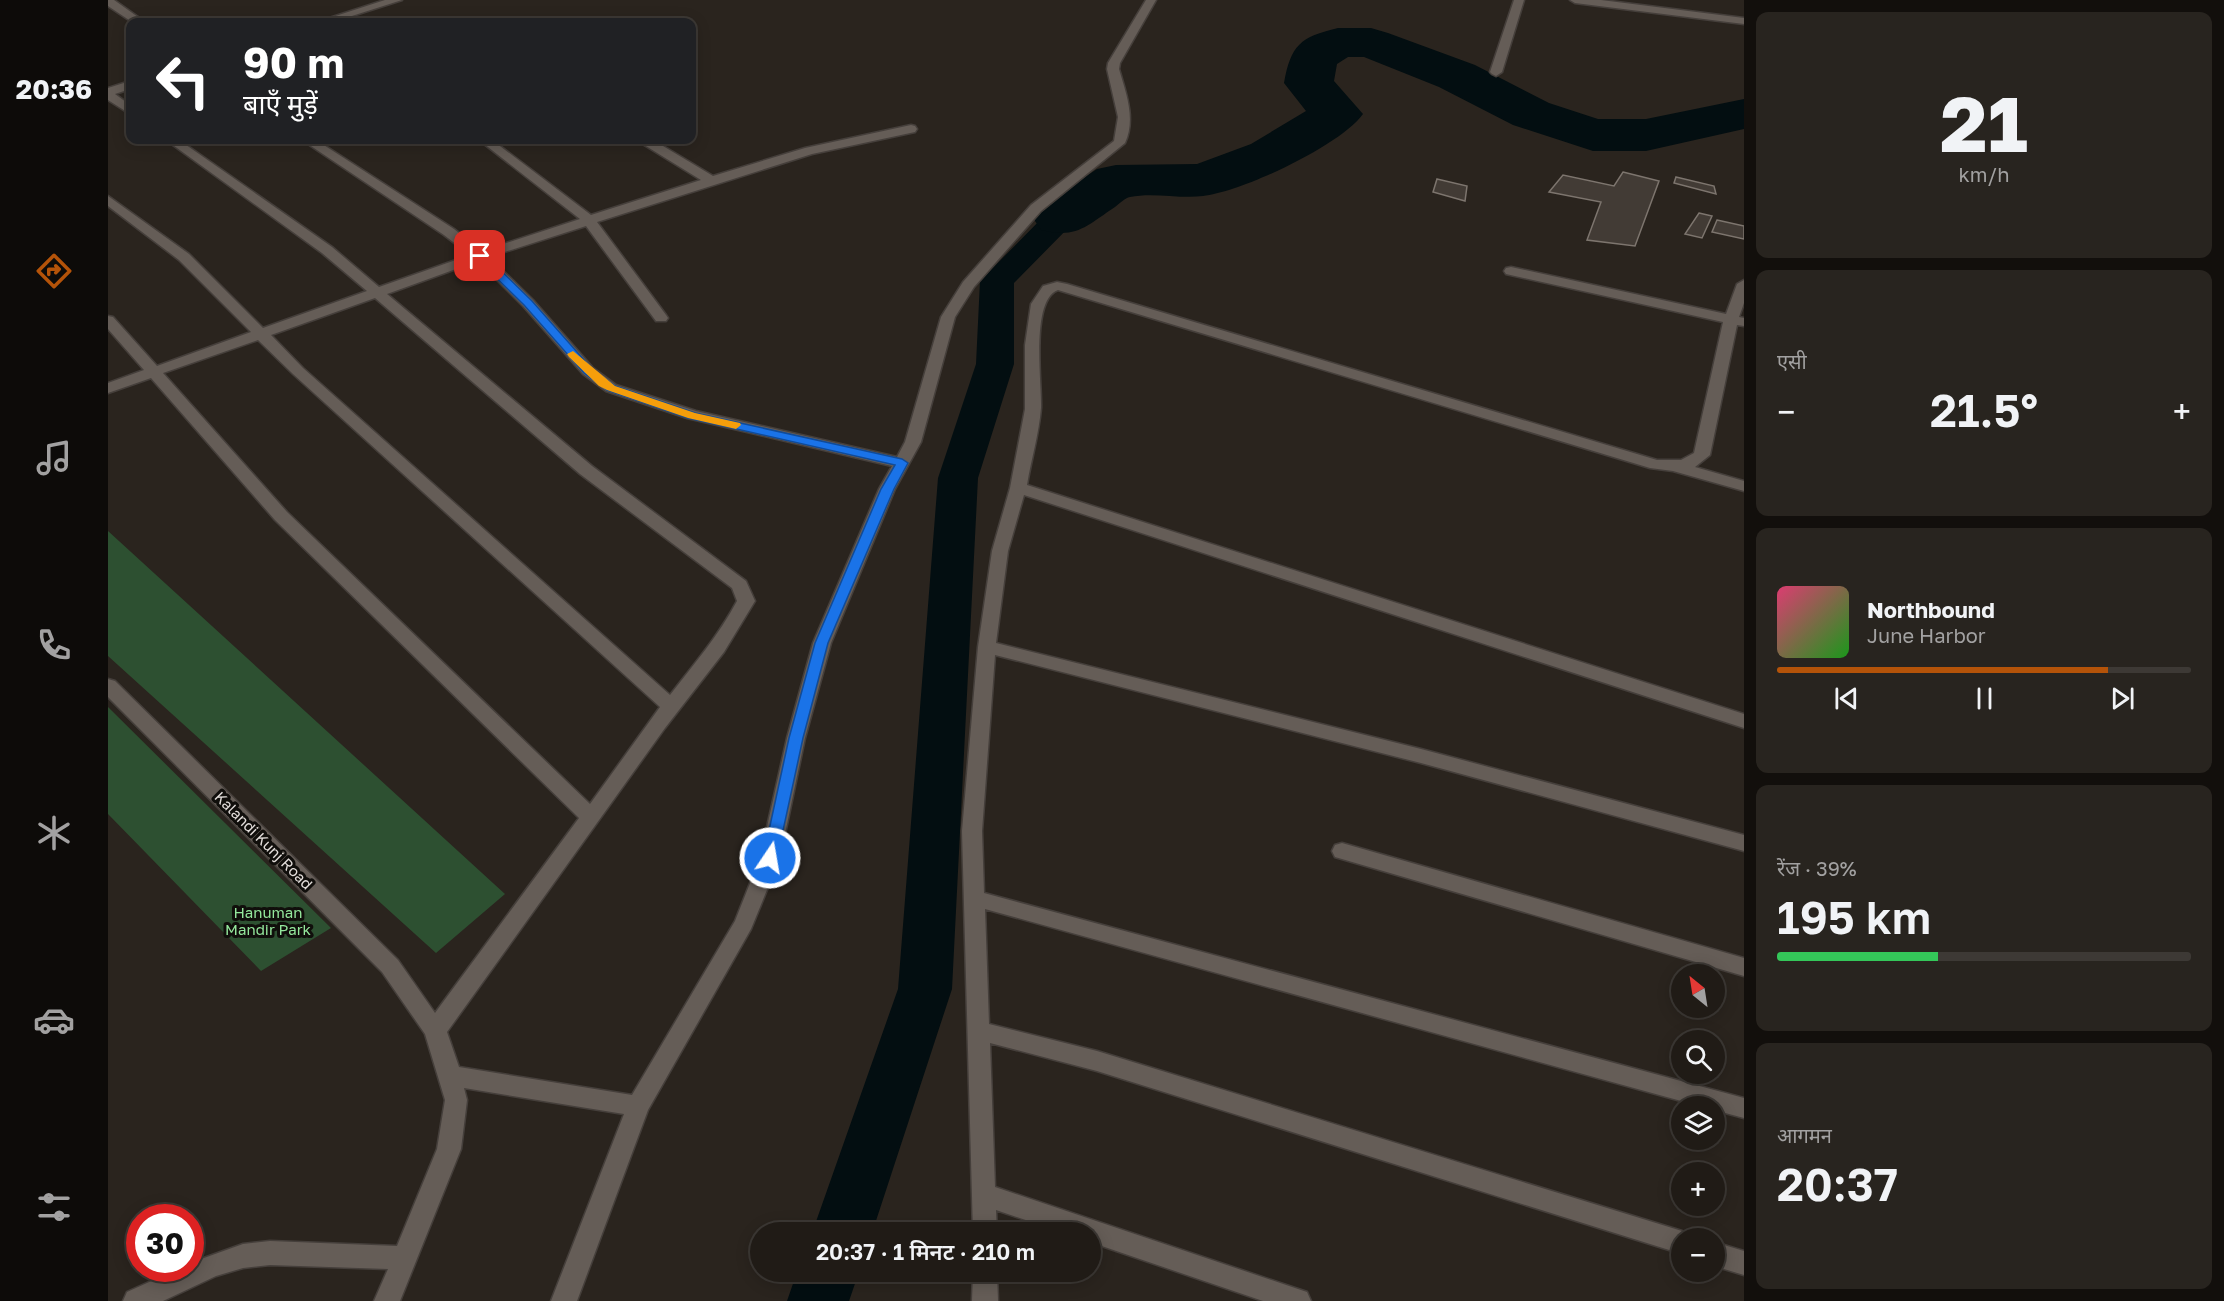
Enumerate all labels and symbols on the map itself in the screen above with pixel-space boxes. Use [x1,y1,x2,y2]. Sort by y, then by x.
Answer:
pin [454,230,505,281]
street label: Kalandi Kunj Road [211,787,317,893]
position arrow [738,826,802,890]
park label: Hanuman Mandir Park [225,903,311,938]
north arrow [1671,964,1725,1018]
speed limit sign: 30 [126,1204,204,1282]

